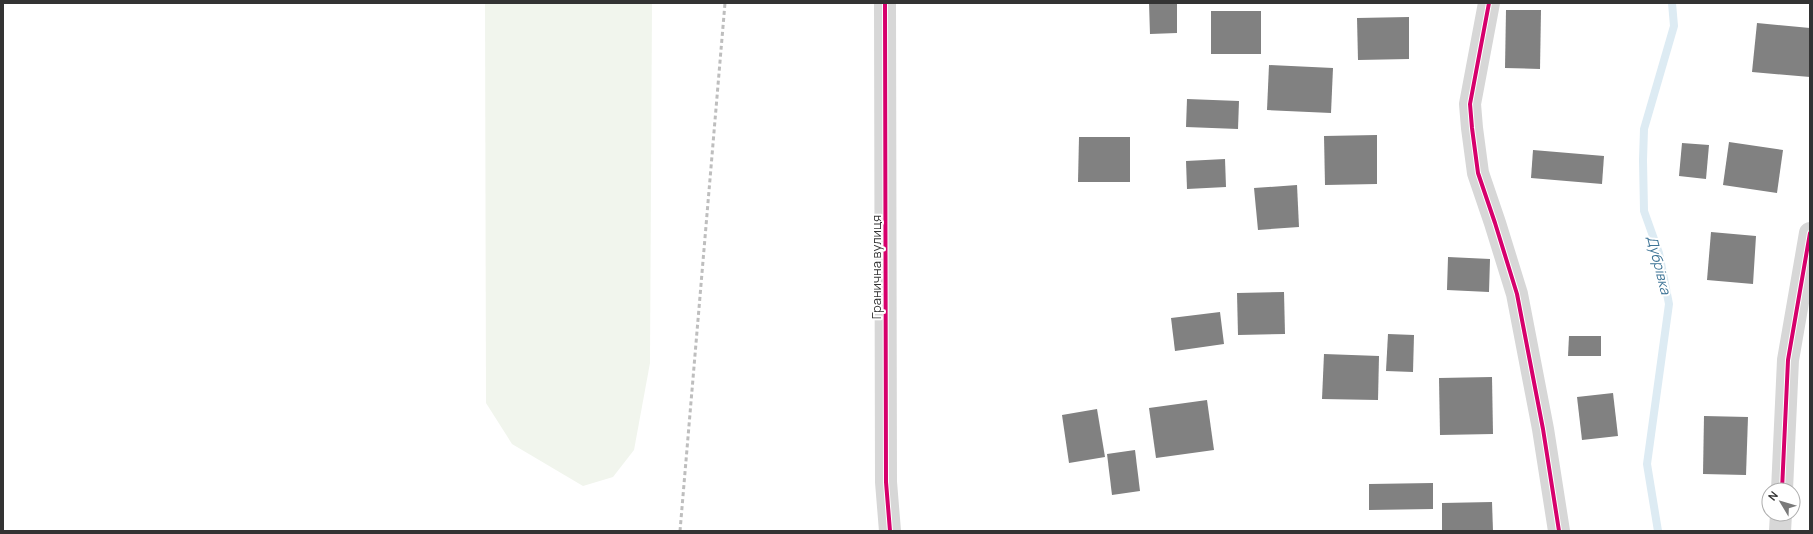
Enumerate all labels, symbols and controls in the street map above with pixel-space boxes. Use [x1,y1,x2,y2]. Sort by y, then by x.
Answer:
street label: Гранична вулиця [867,215,885,319]
water label: Дубрівка [1643,234,1676,297]
north arrow [1761,482,1801,522]
text: N [1764,488,1781,503]

